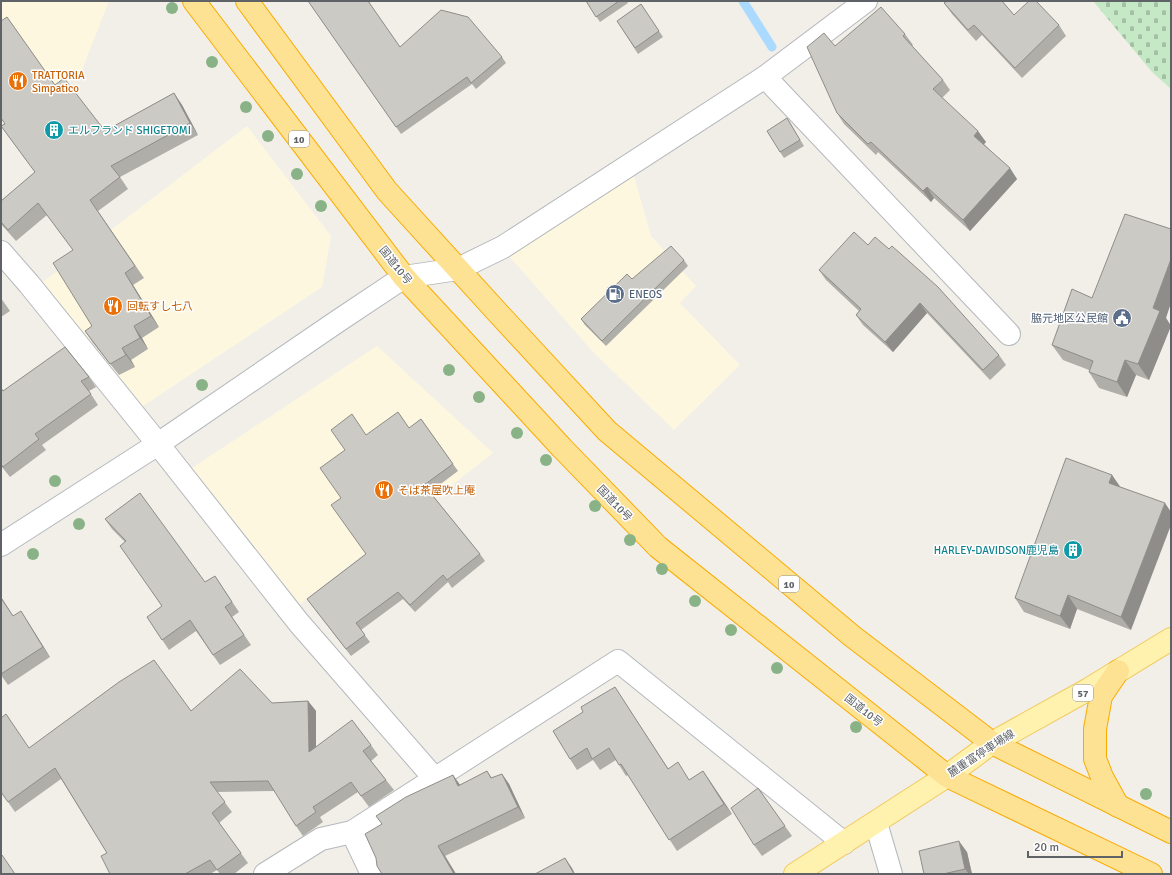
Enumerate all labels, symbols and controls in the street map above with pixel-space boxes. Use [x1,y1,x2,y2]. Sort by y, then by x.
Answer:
place label: TRATTORIA Simpatico [32,69,85,95]
restaurant icon: TRATTORIA Simpatico [7,70,29,92]
building icon: エルフランド SHIGETOMI [43,119,65,141]
place label: エルフランド SHIGETOMI [68,124,191,137]
road number: 10 [289,131,309,147]
street label: 国道10号 [376,244,415,287]
fuel station icon: ENEOS [604,283,626,305]
place label: ENEOS [629,288,662,301]
restaurant icon: 回転すし七八 [102,295,124,317]
place label: 回転すし七八 [127,300,193,313]
public building icon: 脇元地区公民館 [1111,307,1133,329]
place label: 脇元地区公民館 [1031,312,1108,325]
restaurant icon: そば茶屋吹上庵 [373,479,395,501]
street label: 国道10号 [594,483,635,524]
place label: そば茶屋吹上庵 [398,484,475,497]
building icon: HARLEY-DAVIDSON鹿児島 [1062,539,1084,561]
place label: HARLEY-DAVIDSON鹿児島 [934,544,1059,557]
road number: 10 [779,576,799,592]
road number: 57 [1073,685,1093,701]
street label: 国道10号 [842,691,885,729]
street label: 麓重富停車場線 [945,727,1017,780]
scale bar [1028,833,1122,859]
text: 20 m [1034,840,1059,855]

